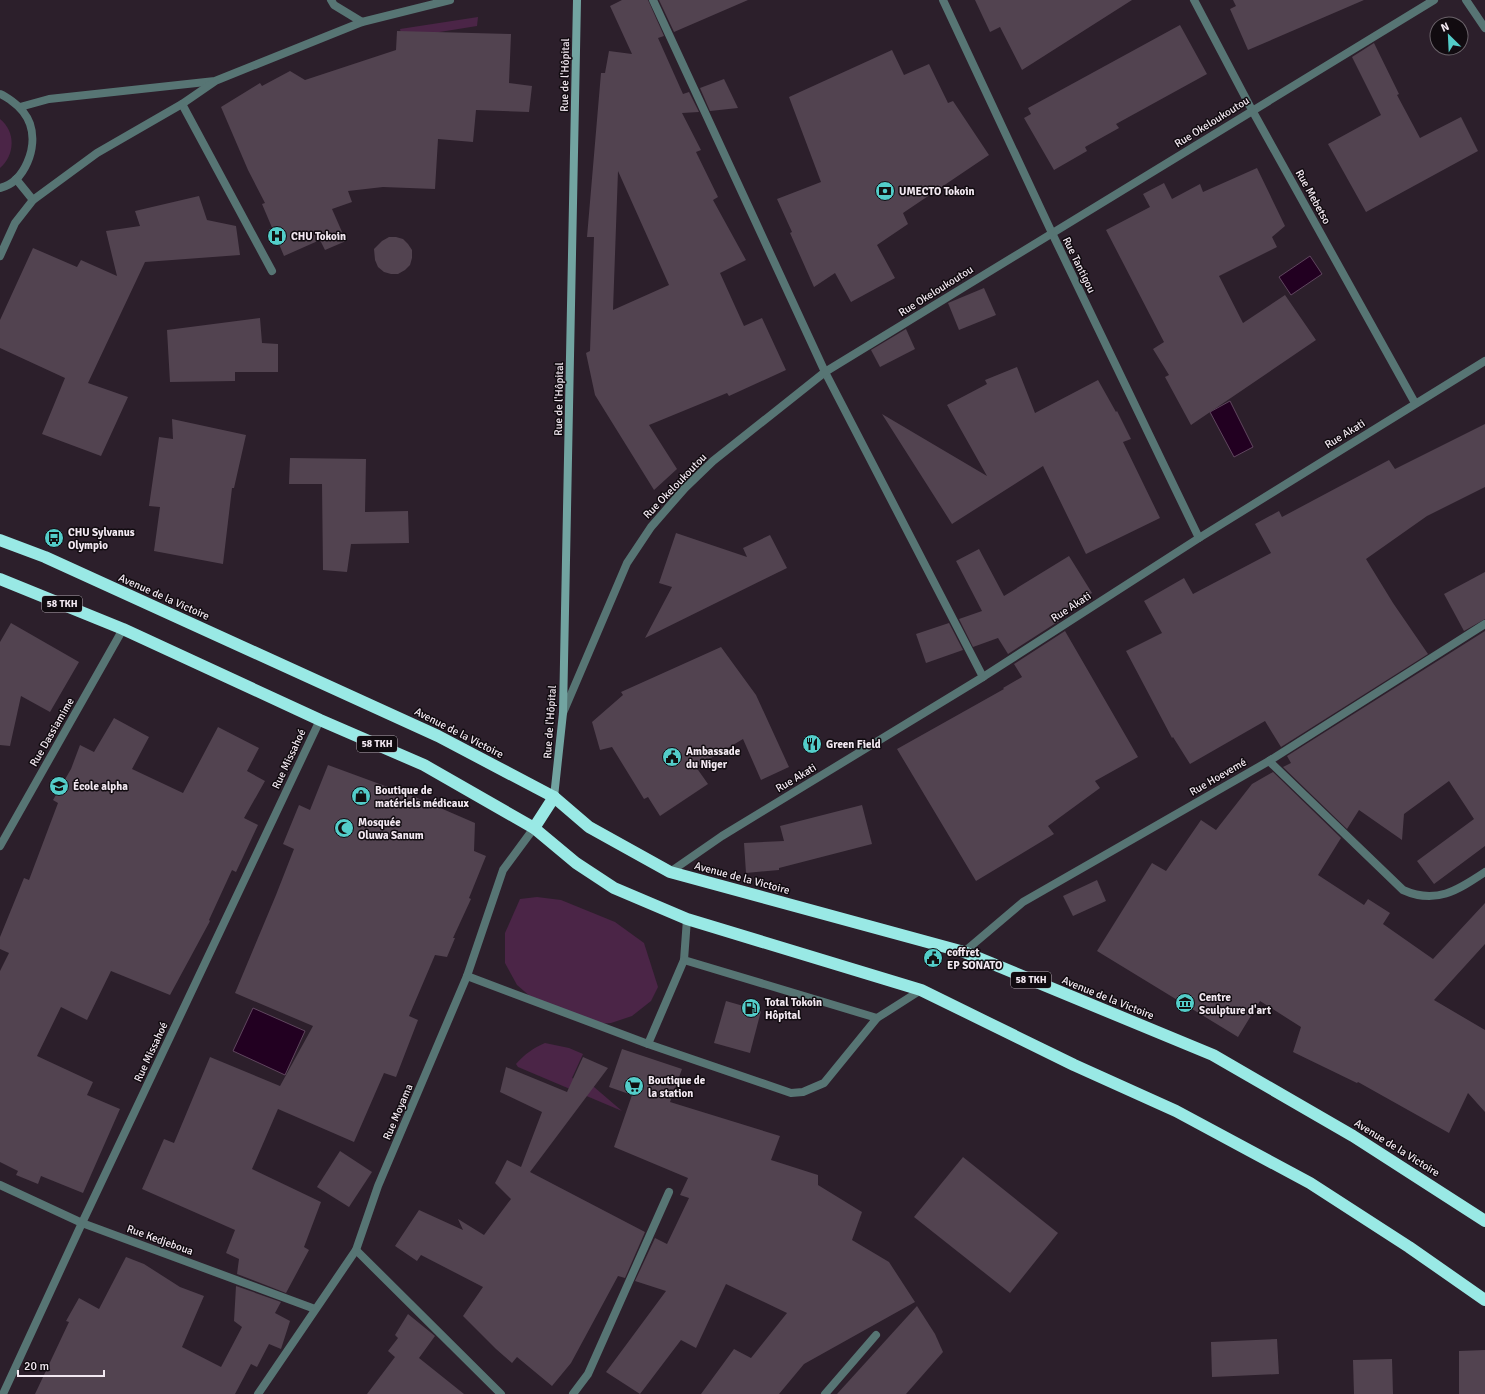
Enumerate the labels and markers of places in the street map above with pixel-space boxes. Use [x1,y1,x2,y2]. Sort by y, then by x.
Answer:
bank icon: UMECTO Tokoin [874,180,896,202]
place label: UMECTO Tokoin [899,185,975,198]
hospital icon: CHU Tokoin [266,225,288,247]
place label: CHU Tokoin [291,230,346,243]
place label: CHU Sylvanus Olympio [68,526,135,552]
bus stop icon: CHU Sylvanus Olympio [43,527,65,549]
restaurant icon: Green Field [801,733,823,755]
place label: Green Field [826,738,881,751]
place label: Ambassade du Niger [686,745,741,771]
public building icon: Ambassade du Niger [661,746,683,768]
school or university icon: École alpha [48,775,70,797]
place label: École alpha [73,779,128,793]
place label: Boutique de matériels médicaux [375,784,469,810]
shop icon: Boutique de matériels médicaux [350,785,372,807]
place label: Mosquée Oluwa Sanum [358,816,424,842]
mosque icon: Mosquée Oluwa Sanum [333,817,355,839]
place label: coffret EP SONATO [947,946,1002,972]
public building icon: coffret EP SONATO [922,947,944,969]
place label: Centre Sculpture d'art [1199,991,1271,1017]
museum icon: Centre Sculpture d'art [1174,992,1196,1014]
place label: Total Tokoin Hôpital [765,996,822,1022]
fuel station icon: Total Tokoin Hôpital [740,997,762,1019]
place label: Boutique de la station [648,1074,706,1100]
supermarket icon: Boutique de la station [623,1075,645,1097]

